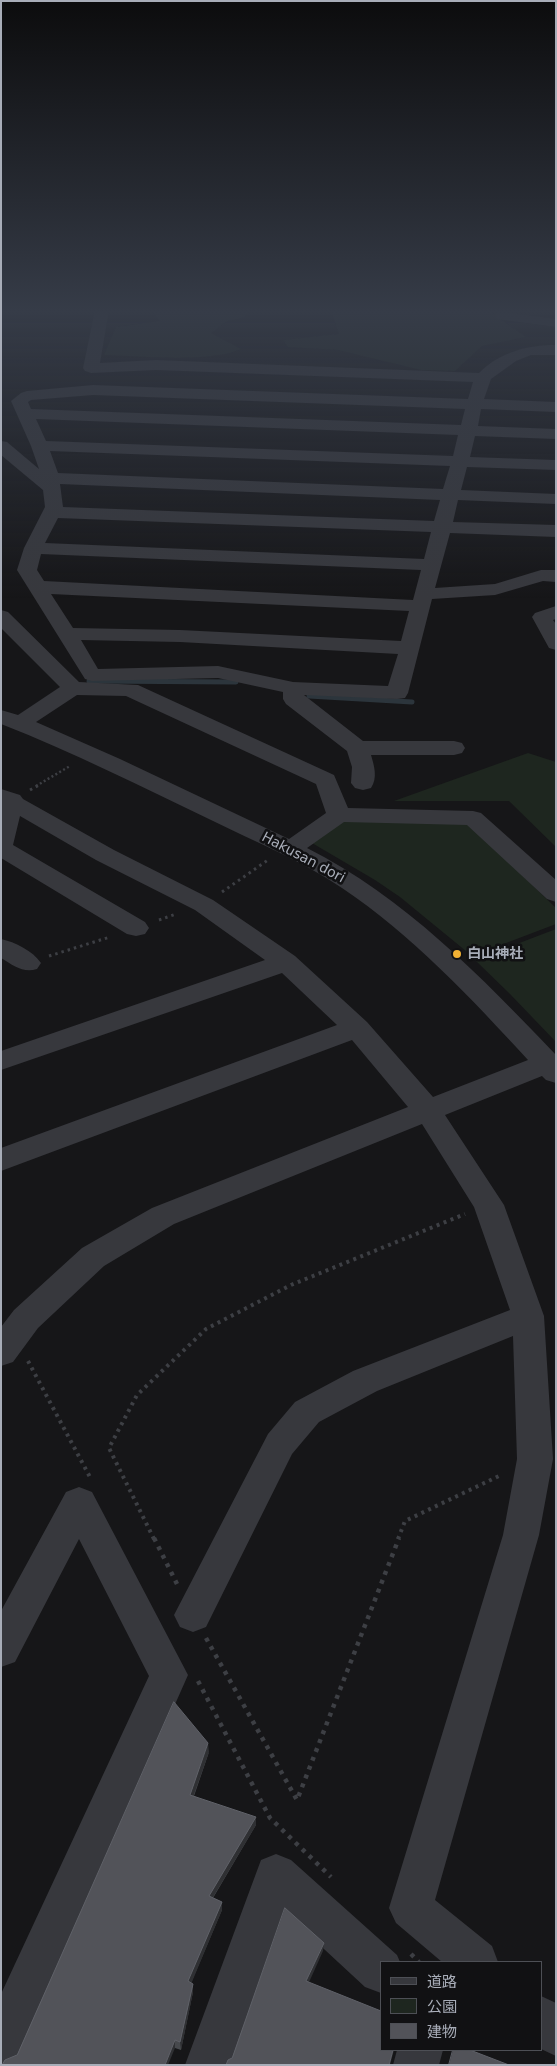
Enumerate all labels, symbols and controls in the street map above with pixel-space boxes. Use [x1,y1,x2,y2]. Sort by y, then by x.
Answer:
street label: Hakusan dori [258,829,348,887]
place label: 白山神社 [467,946,523,962]
marker: 白山神社 [451,948,463,960]
legend [380,1961,542,2051]
text: 道路 [427,1973,457,1991]
text: 公園 [427,1998,457,2016]
text: 建物 [427,2023,457,2041]

